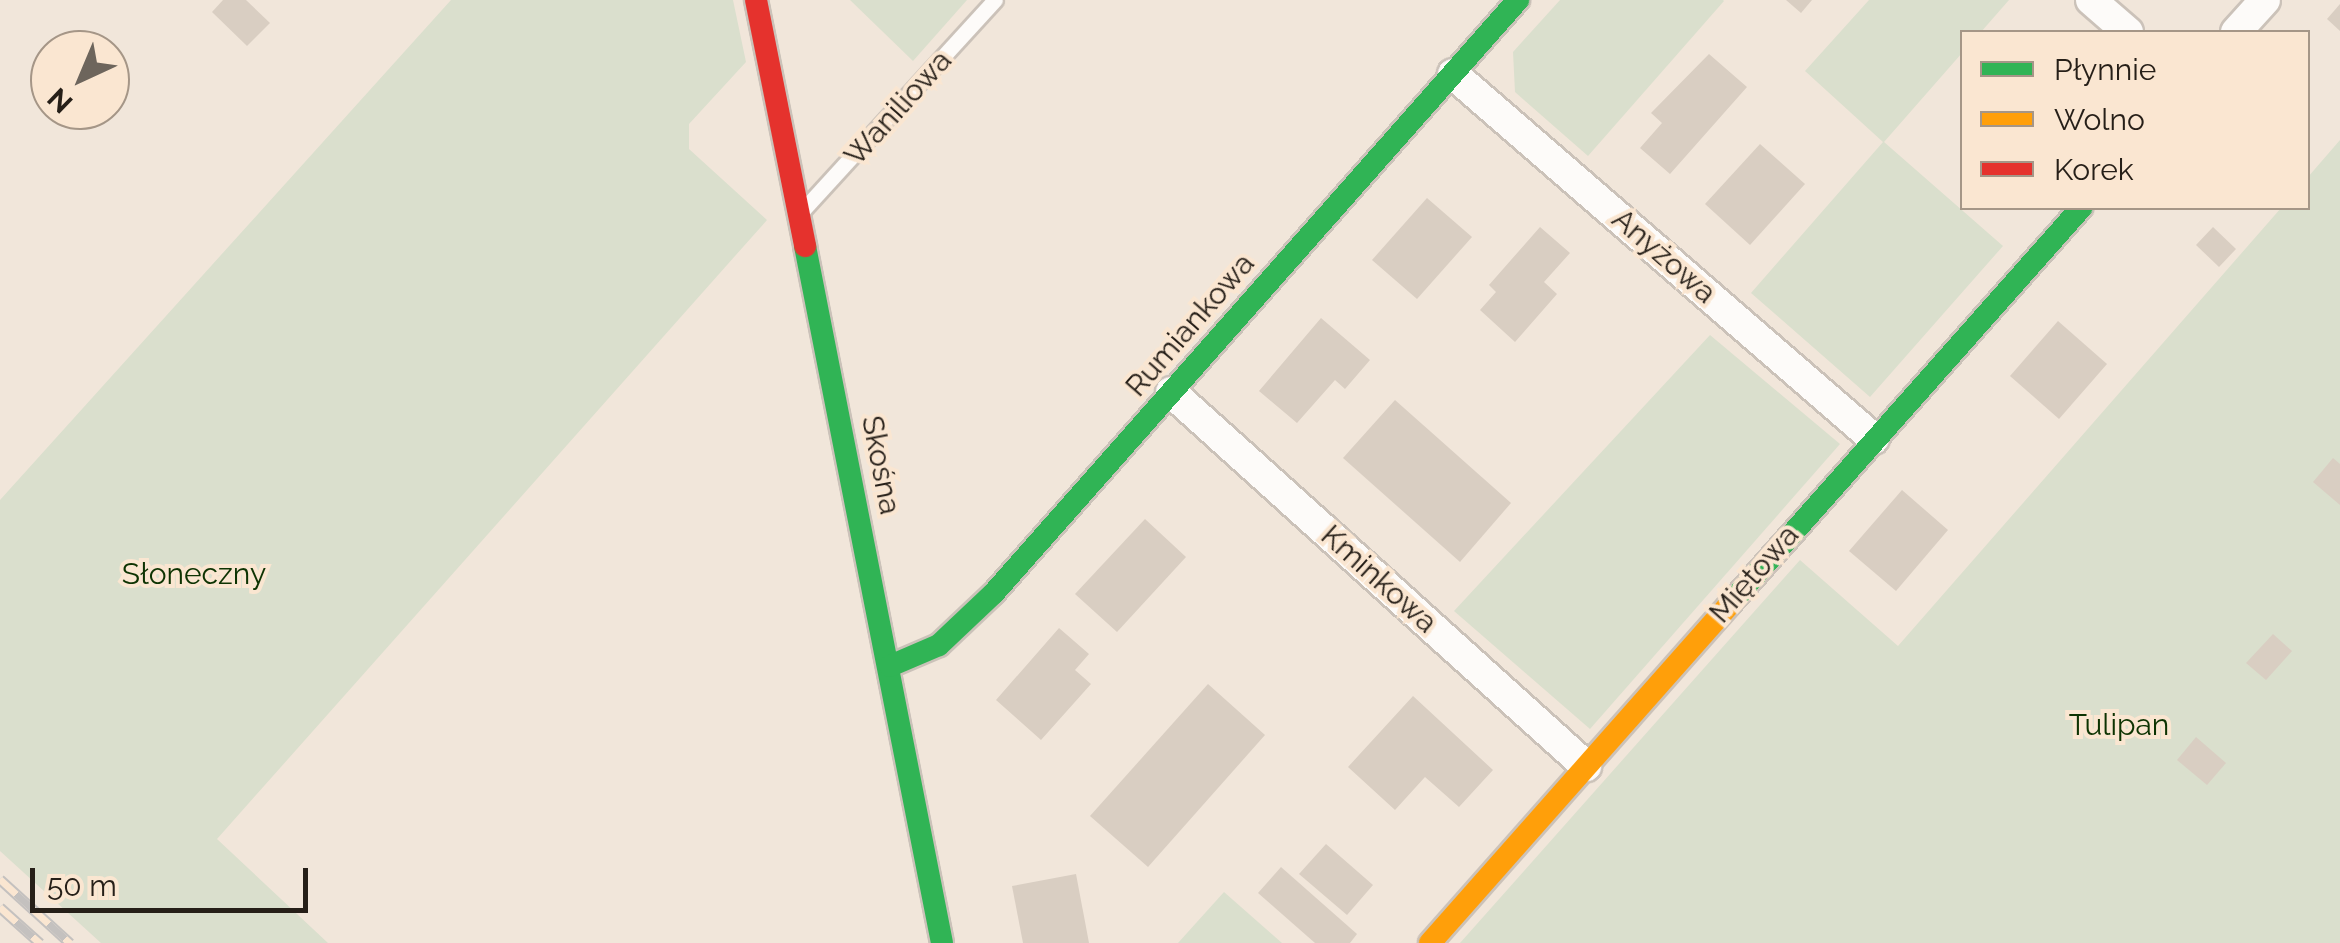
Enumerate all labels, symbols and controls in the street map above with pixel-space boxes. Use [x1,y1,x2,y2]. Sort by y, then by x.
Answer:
north arrow [30,30,130,130]
legend [1960,30,2310,210]
street label: Waniliowa [837,43,959,173]
text: Płynnie [2054,52,2156,87]
text: N [41,81,79,120]
text: Wolno [2054,102,2145,137]
text: Korek [2054,152,2134,187]
street label: Anyżowa [1605,201,1723,311]
street label: Rumiankowa [1118,246,1262,404]
street label: Skośna [854,413,908,517]
street label: Kminkowa [1314,518,1444,640]
street label: Miętowa [1702,518,1806,630]
park label: Słoneczny [122,556,266,592]
park label: Tulipan [2069,707,2169,743]
scale bar [35,848,312,910]
text: 50 m [47,868,117,903]

